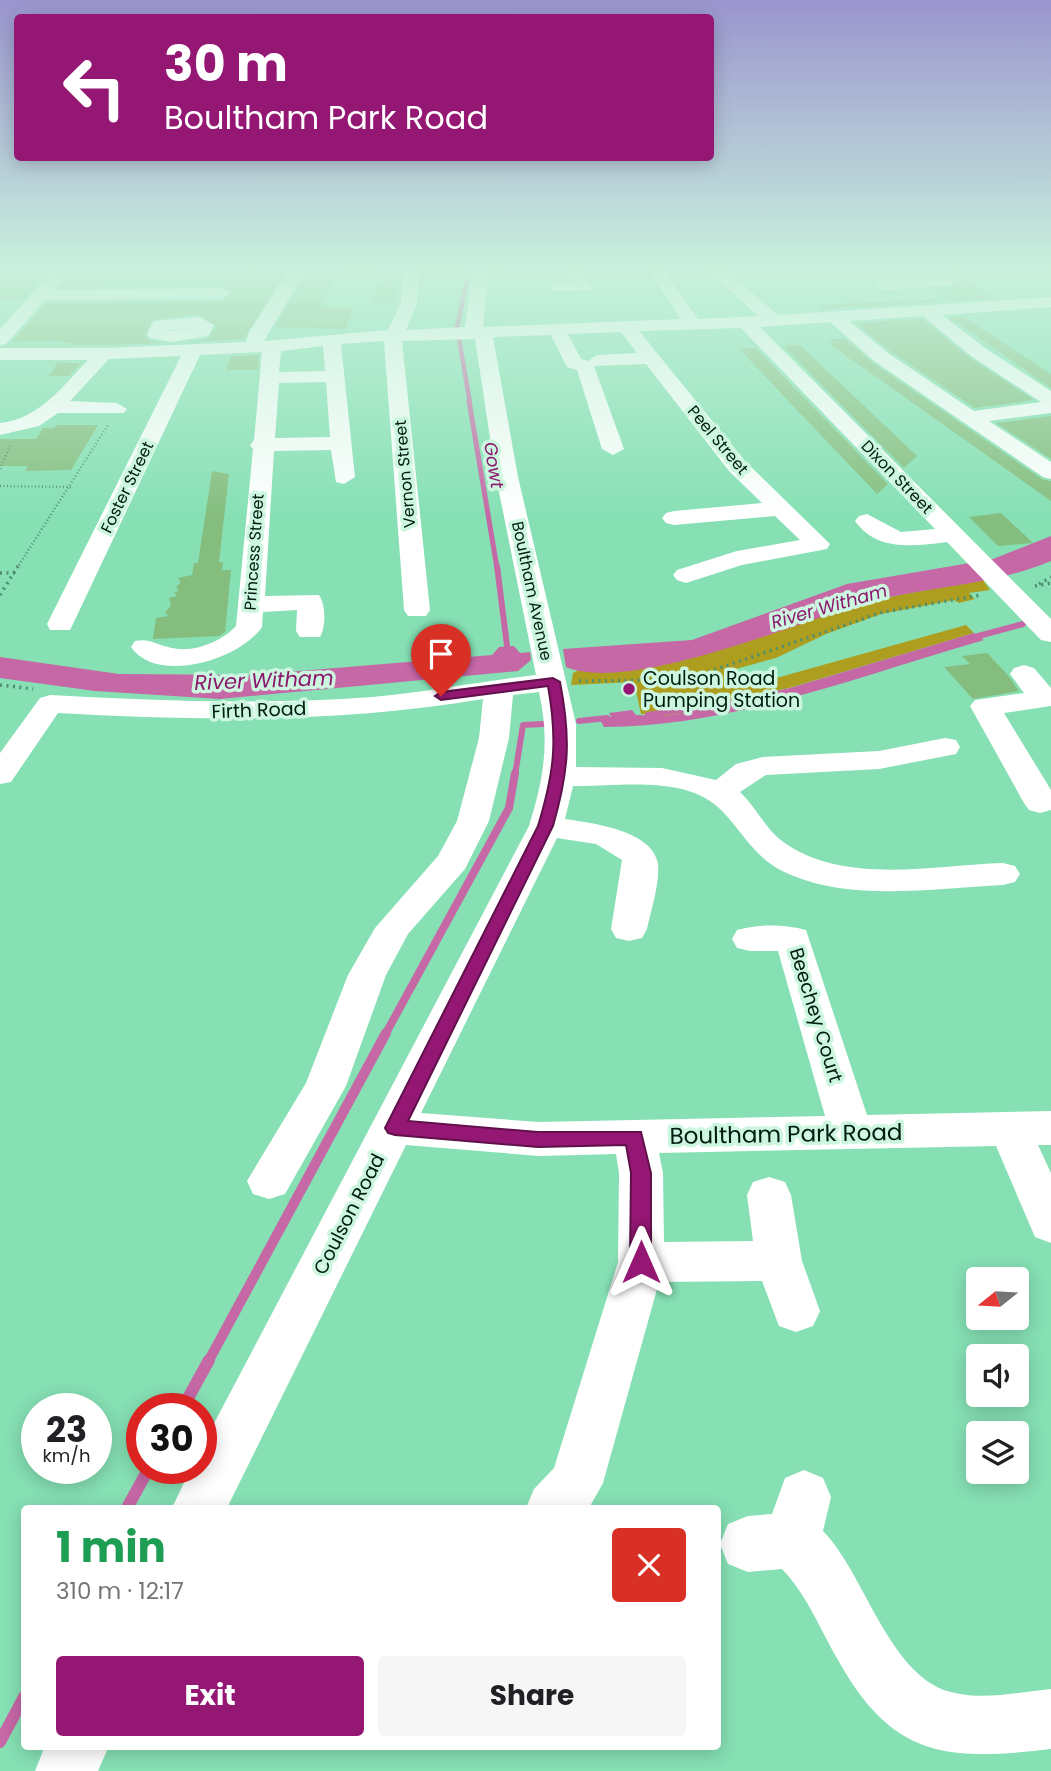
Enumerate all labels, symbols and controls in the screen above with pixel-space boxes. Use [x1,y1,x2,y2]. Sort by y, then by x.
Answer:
text: 30 m [164,30,288,98]
icon: left [49,42,140,133]
text: Boultham Park Road [164,95,488,140]
street label: Peel Street [682,400,754,480]
street label: Vernon Street [389,419,421,529]
street label: Dixon Street [856,435,938,519]
street label: Foster Street [95,437,159,537]
water label: Gowt [478,440,510,491]
street label: Princess Street [238,493,270,611]
street label: Boultham Avenue [506,519,558,663]
water label: River Witham [768,578,890,634]
pin [411,624,471,696]
icon: arrive [422,635,460,673]
water label: River Witham [194,663,334,697]
place label: Coulson Road Pumping Station [643,665,800,714]
marker: Coulson Road Pumping Station [621,681,637,697]
street label: Firth Road [211,695,307,725]
street label: Beechey Court [783,944,849,1086]
street label: Boultham Park Road [669,1116,903,1152]
street label: Coulson Road [307,1149,391,1279]
position arrow [604,1225,678,1299]
north arrow [966,1267,1029,1330]
map controls [966,1267,1029,1484]
button: sound [966,1344,1029,1407]
speed limit sign: 30 [126,1393,217,1484]
text: 23 [46,1405,87,1454]
button: layers [966,1421,1029,1484]
text: km/h [43,1443,90,1468]
text: 1 min [56,1518,166,1577]
button: close [612,1528,686,1602]
text: 310 m · 12:17 [56,1575,184,1607]
button: Exit [56,1656,364,1736]
button: Share [378,1656,686,1736]

